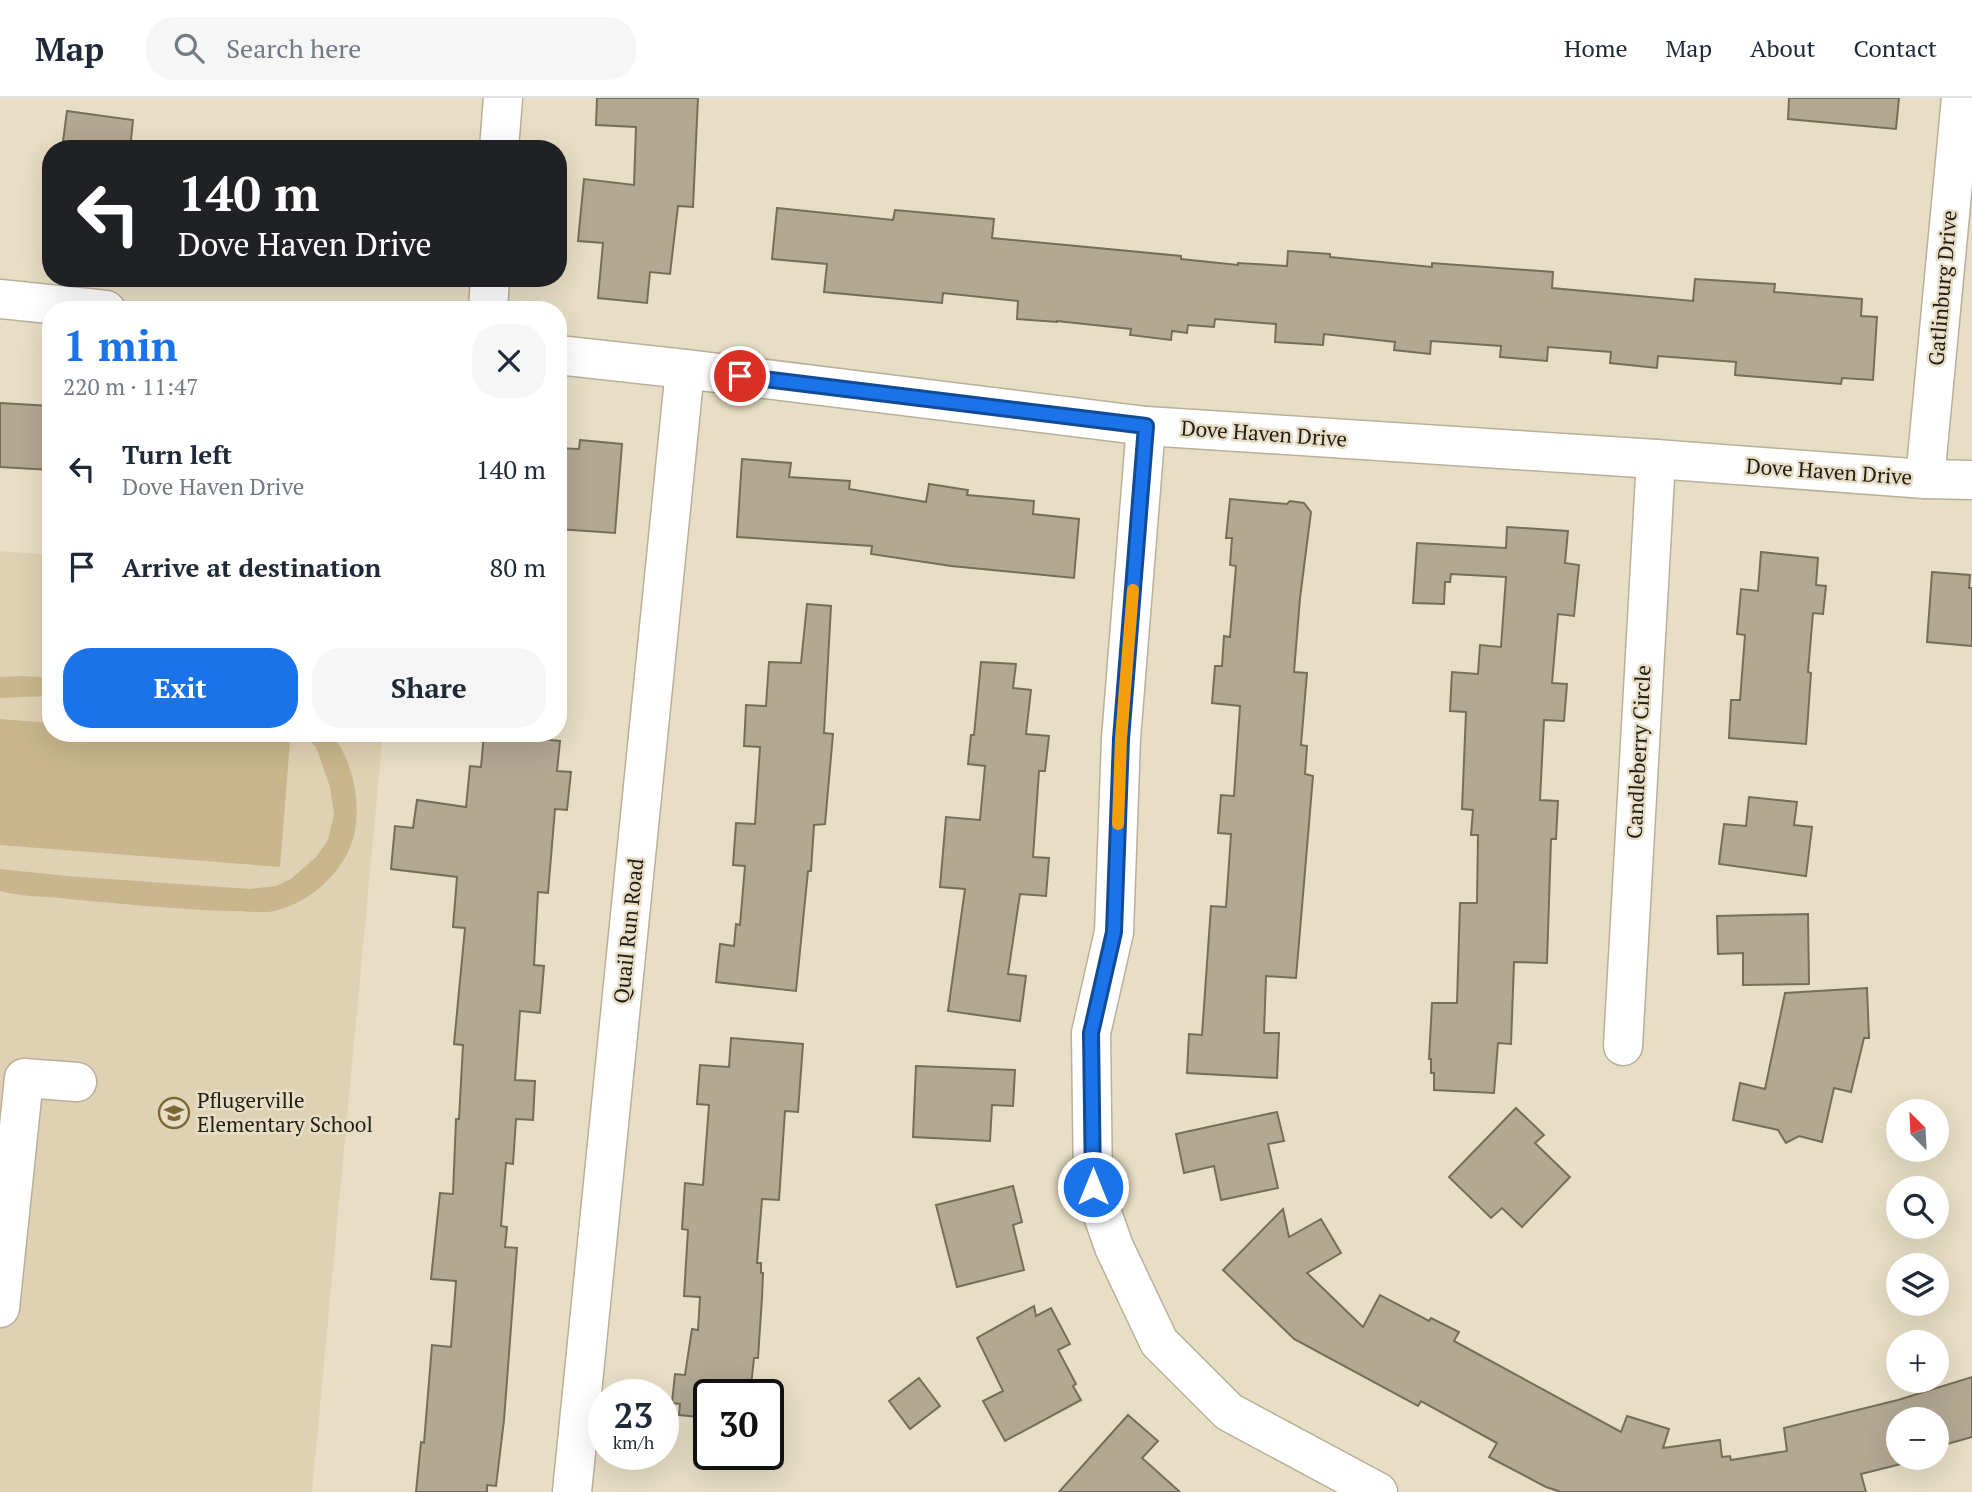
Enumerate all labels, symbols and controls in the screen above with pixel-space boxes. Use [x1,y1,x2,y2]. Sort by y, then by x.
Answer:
search box [146,17,636,80]
text: Map [35,27,104,70]
icon: search [170,29,208,67]
text: Search here [226,31,361,65]
text: Home [1564,32,1628,64]
text: Map [1666,32,1712,64]
text: About [1750,32,1816,64]
text: Contact [1854,32,1937,64]
text: 140 m [178,160,320,225]
icon: left [63,168,154,259]
street label: Gatlinburg Drive [1921,209,1963,367]
text: Dove Haven Drive [178,223,432,265]
text: 1 min [63,317,178,373]
button: close [472,324,546,398]
pin [710,346,770,406]
icon: arrive [721,357,759,395]
text: 220 m · 11:47 [63,371,198,402]
street label: Dove Haven Drive [1180,413,1348,453]
text: Turn left [122,437,232,471]
icon: left [63,450,101,488]
street label: Dove Haven Drive [1745,451,1913,491]
text: 140 m [476,452,546,486]
text: Dove Haven Drive [122,471,304,502]
icon: arrive [63,548,101,586]
text: Arrive at destination [122,550,381,584]
text: 80 m [490,550,546,584]
button: Exit [63,648,298,728]
button: Share [312,648,546,728]
street label: Candleberry Circle [1619,664,1657,840]
street label: Quail Run Road [606,857,650,1005]
place label: Pflugerville Elementary School [197,1086,373,1138]
school or university icon: Pflugerville Elementary School [157,1096,191,1130]
north arrow [1886,1099,1950,1162]
map controls [1886,1099,1949,1470]
position arrow [1056,1150,1130,1224]
button: search [1886,1176,1949,1239]
button: layers [1886,1253,1949,1316]
button: + [1886,1330,1949,1393]
speed limit sign: 30 [693,1379,784,1470]
text: 23 [614,1392,653,1438]
button: − [1886,1407,1949,1470]
text: km/h [613,1430,654,1454]

